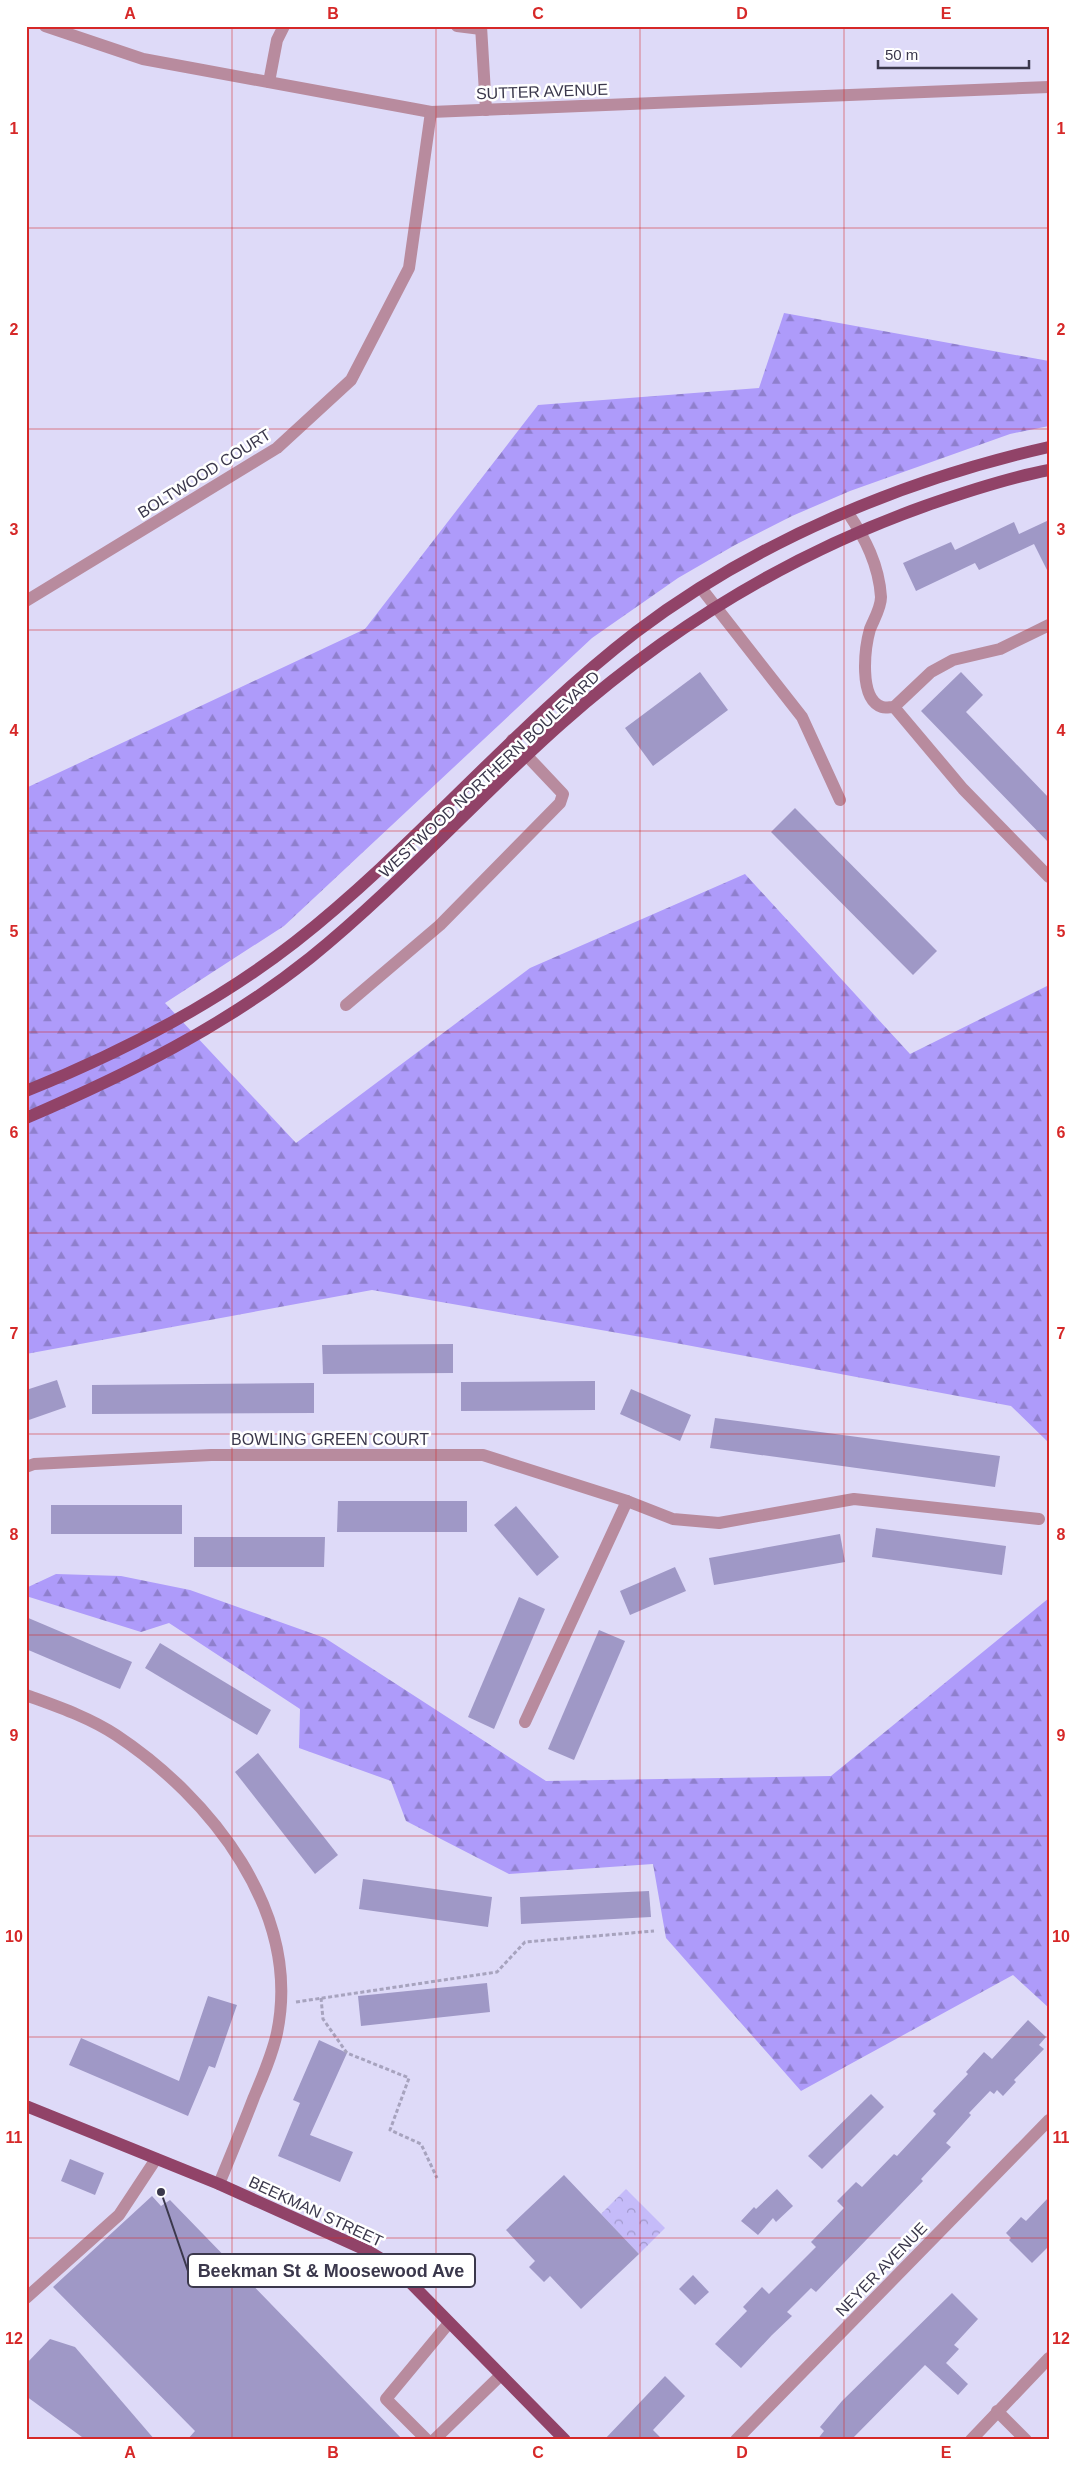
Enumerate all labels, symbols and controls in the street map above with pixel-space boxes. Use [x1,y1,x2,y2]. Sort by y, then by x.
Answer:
text: A [124,5,136,22]
text: B [327,5,339,22]
text: C [532,5,544,22]
text: D [736,5,748,22]
text: E [941,5,952,22]
scale bar [878,38,1029,70]
text: 50 m [885,46,918,63]
street label: SUTTER AVENUE [476,81,608,102]
text: 1 [10,120,19,137]
text: 1 [1057,120,1066,137]
text: 2 [10,321,19,338]
text: 2 [1057,321,1066,338]
street label: BOLTWOOD COURT [135,426,274,521]
text: 3 [10,521,19,538]
text: 3 [1057,521,1066,538]
street label: WESTWOOD NORTHERN BOULEVARD [376,668,603,881]
text: 4 [10,722,19,739]
text: 4 [1057,722,1066,739]
text: 5 [10,923,19,940]
text: 5 [1057,923,1066,940]
text: 6 [10,1124,19,1141]
text: 6 [1057,1124,1066,1141]
text: 7 [10,1325,19,1342]
text: 7 [1057,1325,1066,1342]
street label: BOWLING GREEN COURT [231,1431,429,1448]
text: 8 [10,1526,19,1543]
text: 8 [1057,1526,1066,1543]
text: 9 [10,1727,19,1744]
text: 9 [1057,1727,1066,1744]
text: 10 [5,1928,23,1945]
text: 10 [1052,1928,1070,1945]
text: 11 [6,2129,23,2146]
text: 11 [1053,2129,1070,2146]
street label: BEEKMAN STREET [246,2173,386,2250]
street label: NEYER AVENUE [832,2219,930,2320]
callout: Beekman St & Moosewood Ave [188,2254,475,2287]
text: Beekman St & Moosewood Ave [198,2261,464,2281]
text: 12 [5,2330,23,2347]
text: 12 [1052,2330,1070,2347]
text: A [124,2444,136,2461]
text: B [327,2444,339,2461]
text: C [532,2444,544,2461]
text: D [736,2444,748,2461]
text: E [941,2444,952,2461]

